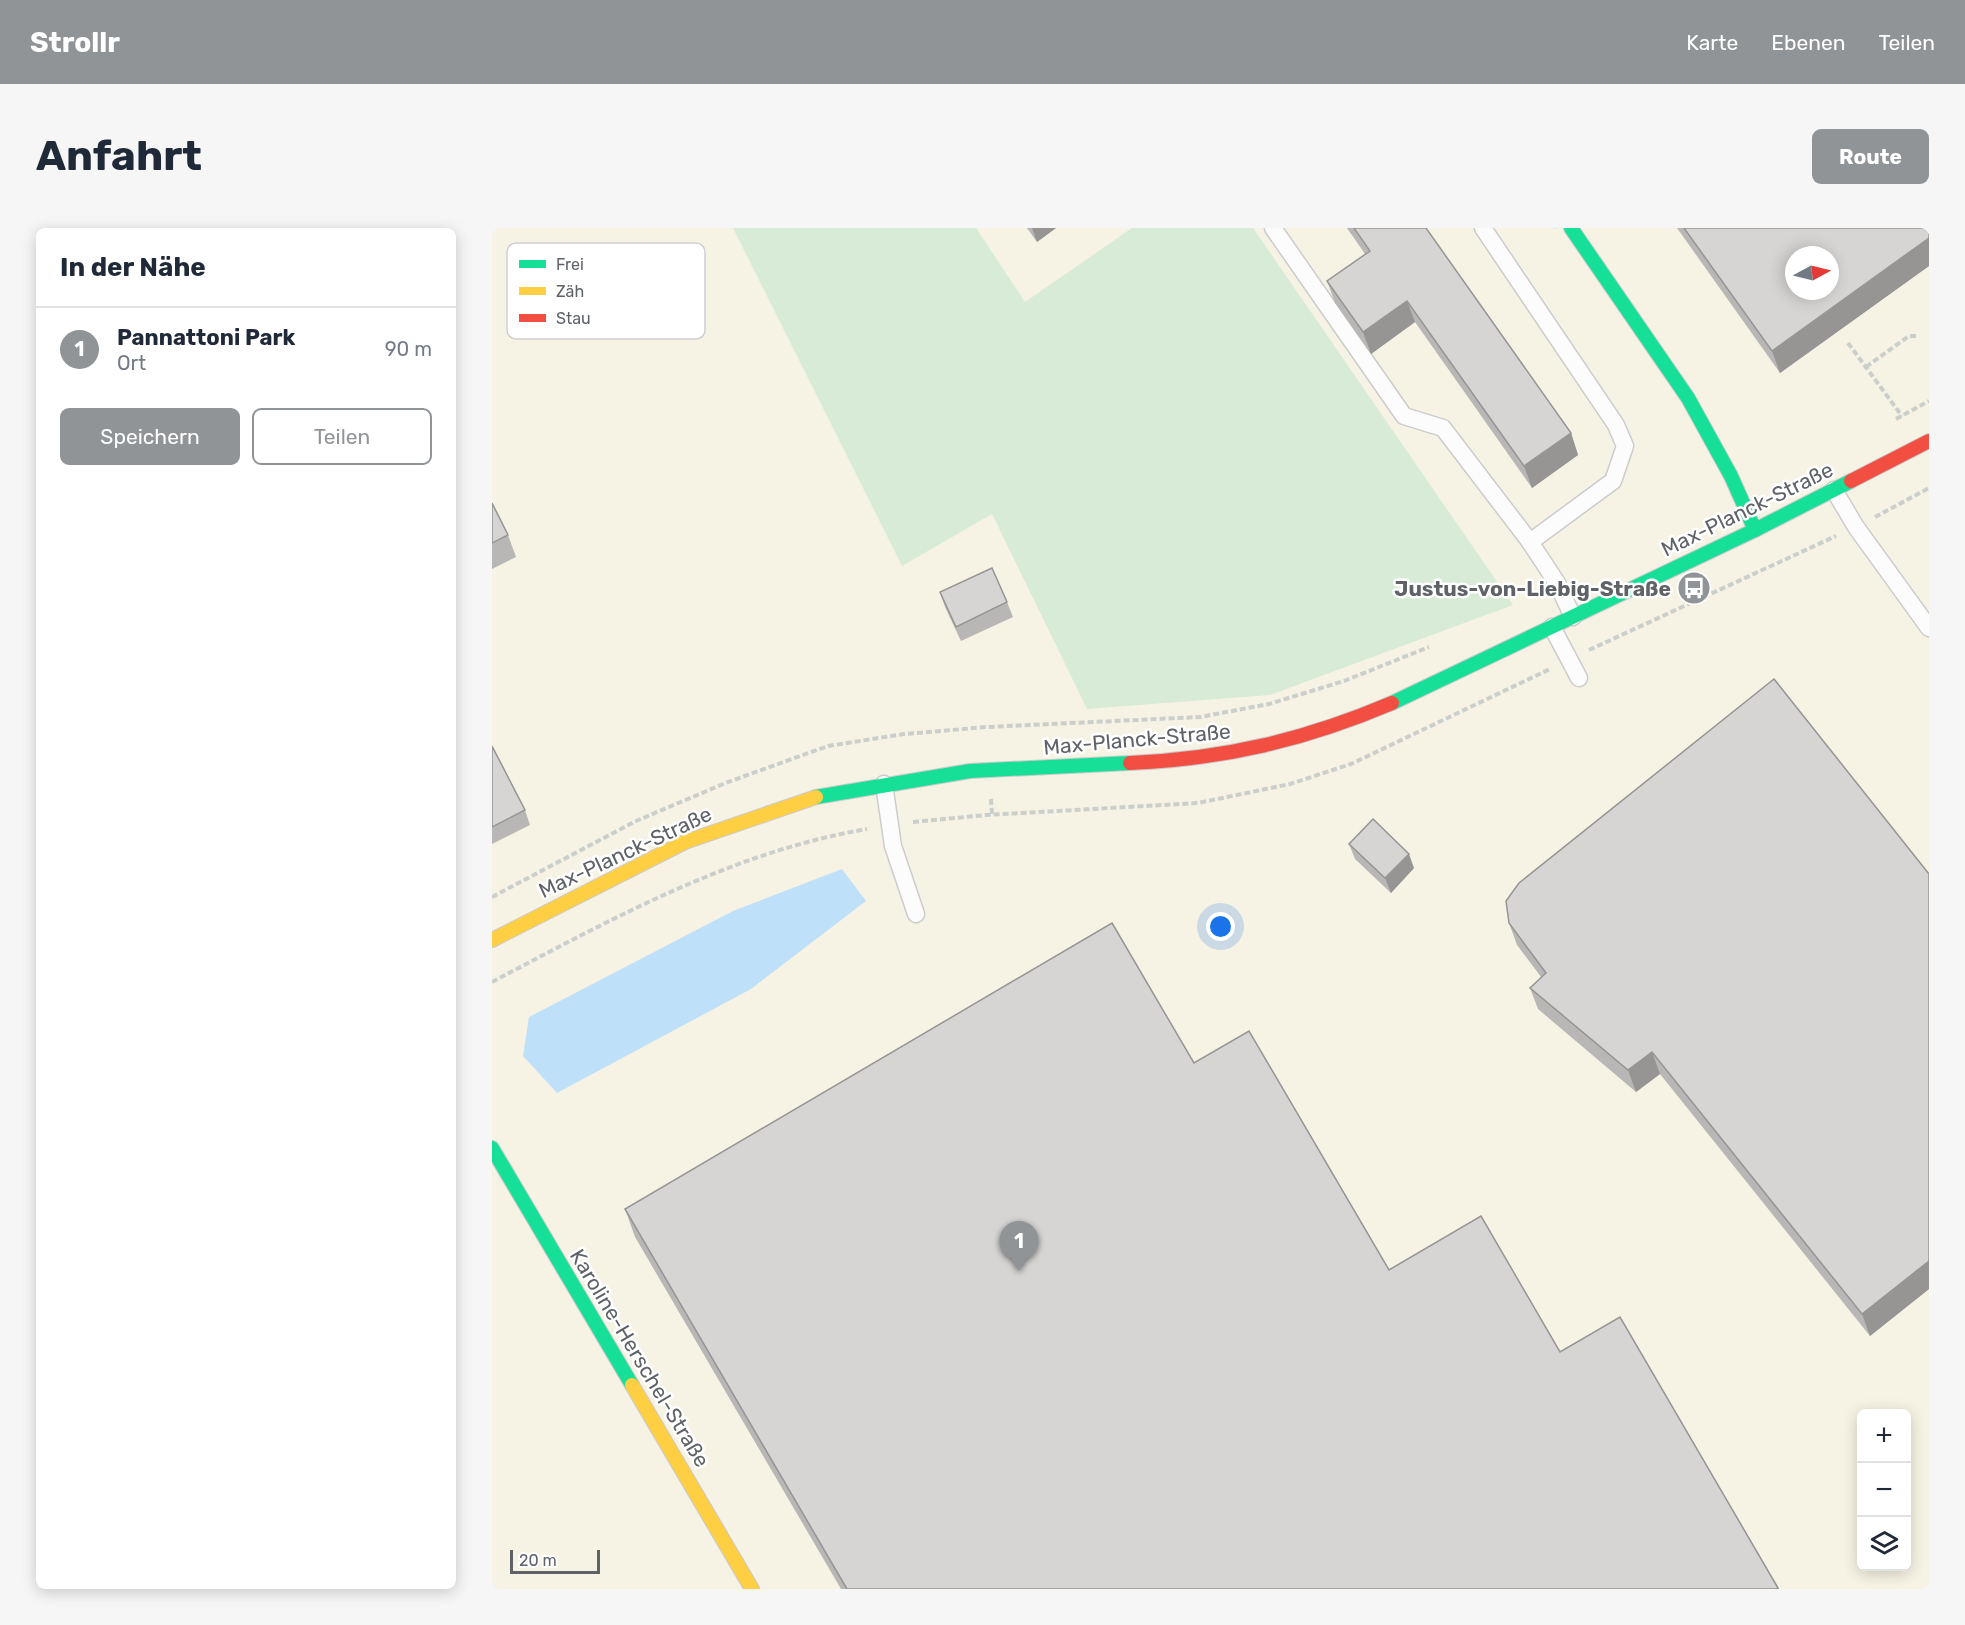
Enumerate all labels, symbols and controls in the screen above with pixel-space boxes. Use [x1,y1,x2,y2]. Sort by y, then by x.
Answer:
text: Strollr [30,26,120,59]
text: Karte [1686,30,1738,55]
text: Ebenen [1771,30,1845,55]
text: Teilen [1878,30,1935,55]
button: Route [1812,129,1929,184]
text: Anfahrt [36,131,202,181]
legend [507,243,705,339]
north arrow [1785,246,1839,300]
text: In der Nähe [60,252,206,283]
text: Frei [556,255,584,274]
text: Zäh [556,282,584,301]
text: Stau [556,309,591,328]
text: Pannattoni Park [117,324,295,351]
text: 1 [75,337,84,361]
text: 90 m [385,337,432,361]
text: Ort [117,351,146,375]
button: Speichern [60,408,240,465]
button: Teilen [252,408,432,465]
street label: Max-Planck-Straße [1657,457,1837,561]
bus stop icon: Justus-von-Liebig-Straße [1676,570,1712,606]
place label: Justus-von-Liebig-Straße [1394,576,1671,601]
street label: Max-Planck-Straße [1042,718,1232,760]
street label: Max-Planck-Straße [535,801,715,903]
your location [1206,912,1235,941]
pin: 1 [1000,1222,1038,1271]
street label: Karoline-Herschel-Straße [565,1244,715,1472]
map controls [1857,1409,1911,1571]
button: + [1857,1409,1911,1463]
button: − [1857,1463,1911,1517]
button: layers [1857,1517,1911,1571]
scale bar [510,1547,600,1574]
text: 20 m [519,1551,557,1570]

